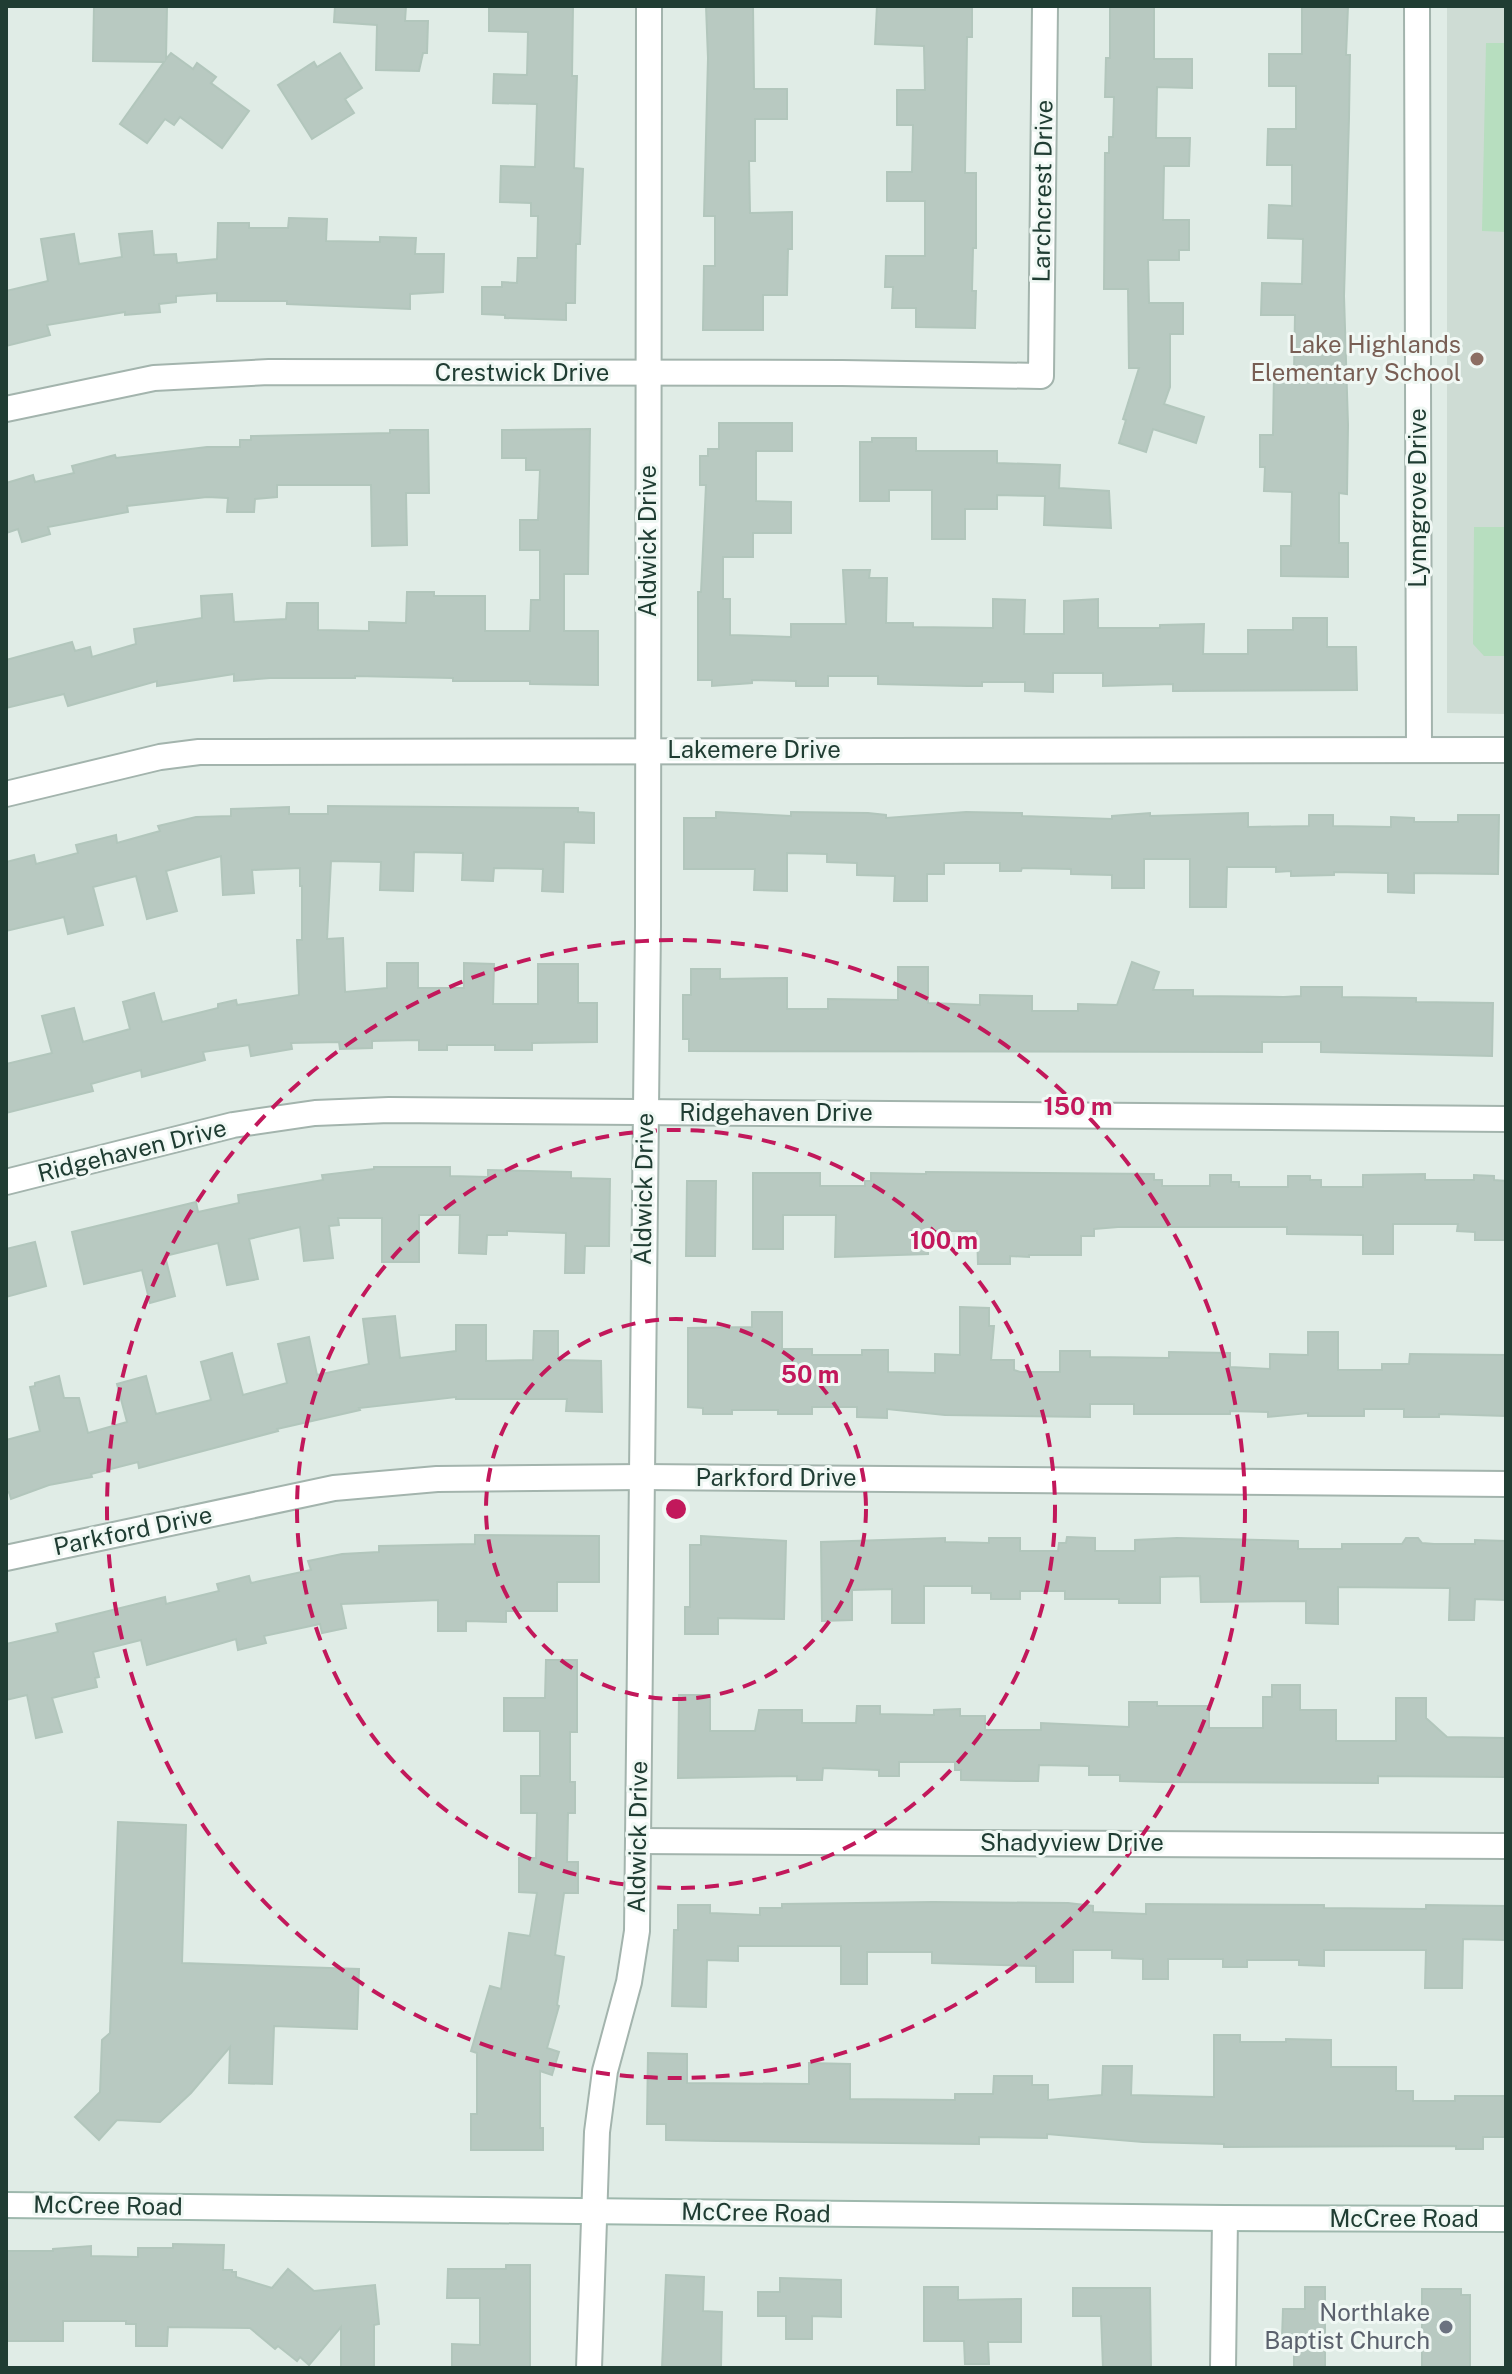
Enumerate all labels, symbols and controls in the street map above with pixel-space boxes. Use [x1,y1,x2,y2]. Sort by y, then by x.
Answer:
street label: Larchcrest Drive [1026,99,1058,283]
place label: Lake Highlands Elementary School [1250,330,1461,386]
marker: Lake Highlands Elementary School [1468,350,1486,368]
street label: Crestwick Drive [435,358,609,386]
street label: Lynngrove Drive [1403,408,1431,588]
street label: Aldwick Drive [633,465,661,617]
street label: Lakemere Drive [667,735,841,763]
text: 150 m [1044,1092,1112,1120]
street label: Ridgehaven Drive [679,1098,873,1126]
street label: Ridgehaven Drive [34,1113,229,1187]
street label: Aldwick Drive [628,1113,658,1265]
text: 100 m [910,1226,978,1254]
text: 50 m [781,1360,839,1388]
street label: Parkford Drive [695,1463,857,1491]
centre of rings [662,1495,690,1523]
street label: Parkford Drive [51,1500,215,1560]
street label: Aldwick Drive [622,1761,652,1913]
street label: Shadyview Drive [980,1828,1164,1856]
street label: McCree Road [33,2190,183,2220]
street label: McCree Road [681,2197,831,2227]
street label: McCree Road [1329,2204,1479,2232]
place label: Northlake Baptist Church [1264,2298,1430,2354]
marker: Northlake Baptist Church [1437,2318,1455,2336]

